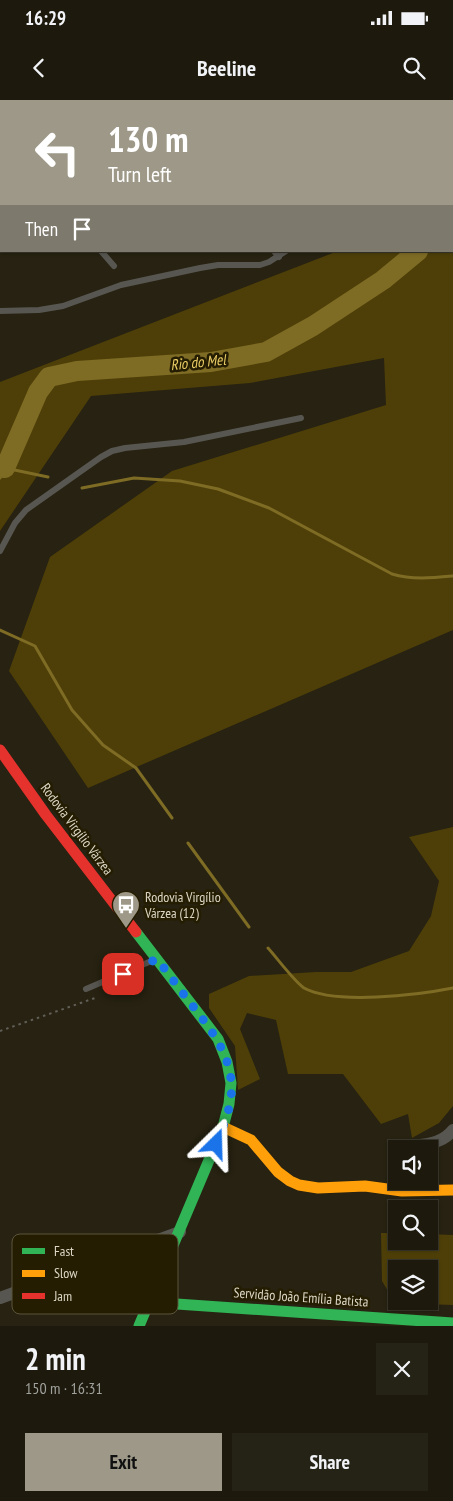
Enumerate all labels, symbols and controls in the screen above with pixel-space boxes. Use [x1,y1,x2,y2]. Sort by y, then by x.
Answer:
text: 16:29 [25,6,66,30]
icon: back [25,54,53,82]
text: Beeline [197,54,256,82]
icon: search [400,54,428,82]
text: 130 m [108,116,189,162]
icon: left [25,120,90,185]
text: Turn left [108,160,172,188]
icon: arrive [68,215,96,243]
text: Then [25,217,58,241]
water label: Rio do Mel [169,349,228,374]
street label: Rodovia Virgílio Várzea [37,780,117,878]
place label: Rodovia Virgílio Várzea (12) [144,888,221,922]
bus stop icon: Rodovia Virgílio Várzea (12) [111,890,141,929]
pin [102,953,144,995]
icon: arrive [109,960,137,988]
position arrow [189,1117,241,1169]
map controls [388,1140,438,1310]
button: sound [388,1140,438,1190]
button: search [388,1200,438,1250]
legend [12,1234,178,1314]
text: Fast [54,1242,74,1260]
button: layers [388,1260,438,1310]
text: Slow [54,1264,78,1282]
street label: Servidão João Emília Batista [233,1283,369,1311]
text: Jam [53,1287,72,1305]
text: 2 min [25,1339,86,1378]
button: close [376,1343,428,1395]
text: 150 m · 16:31 [25,1378,103,1398]
button: Exit [25,1433,222,1491]
button: Share [232,1433,428,1491]

